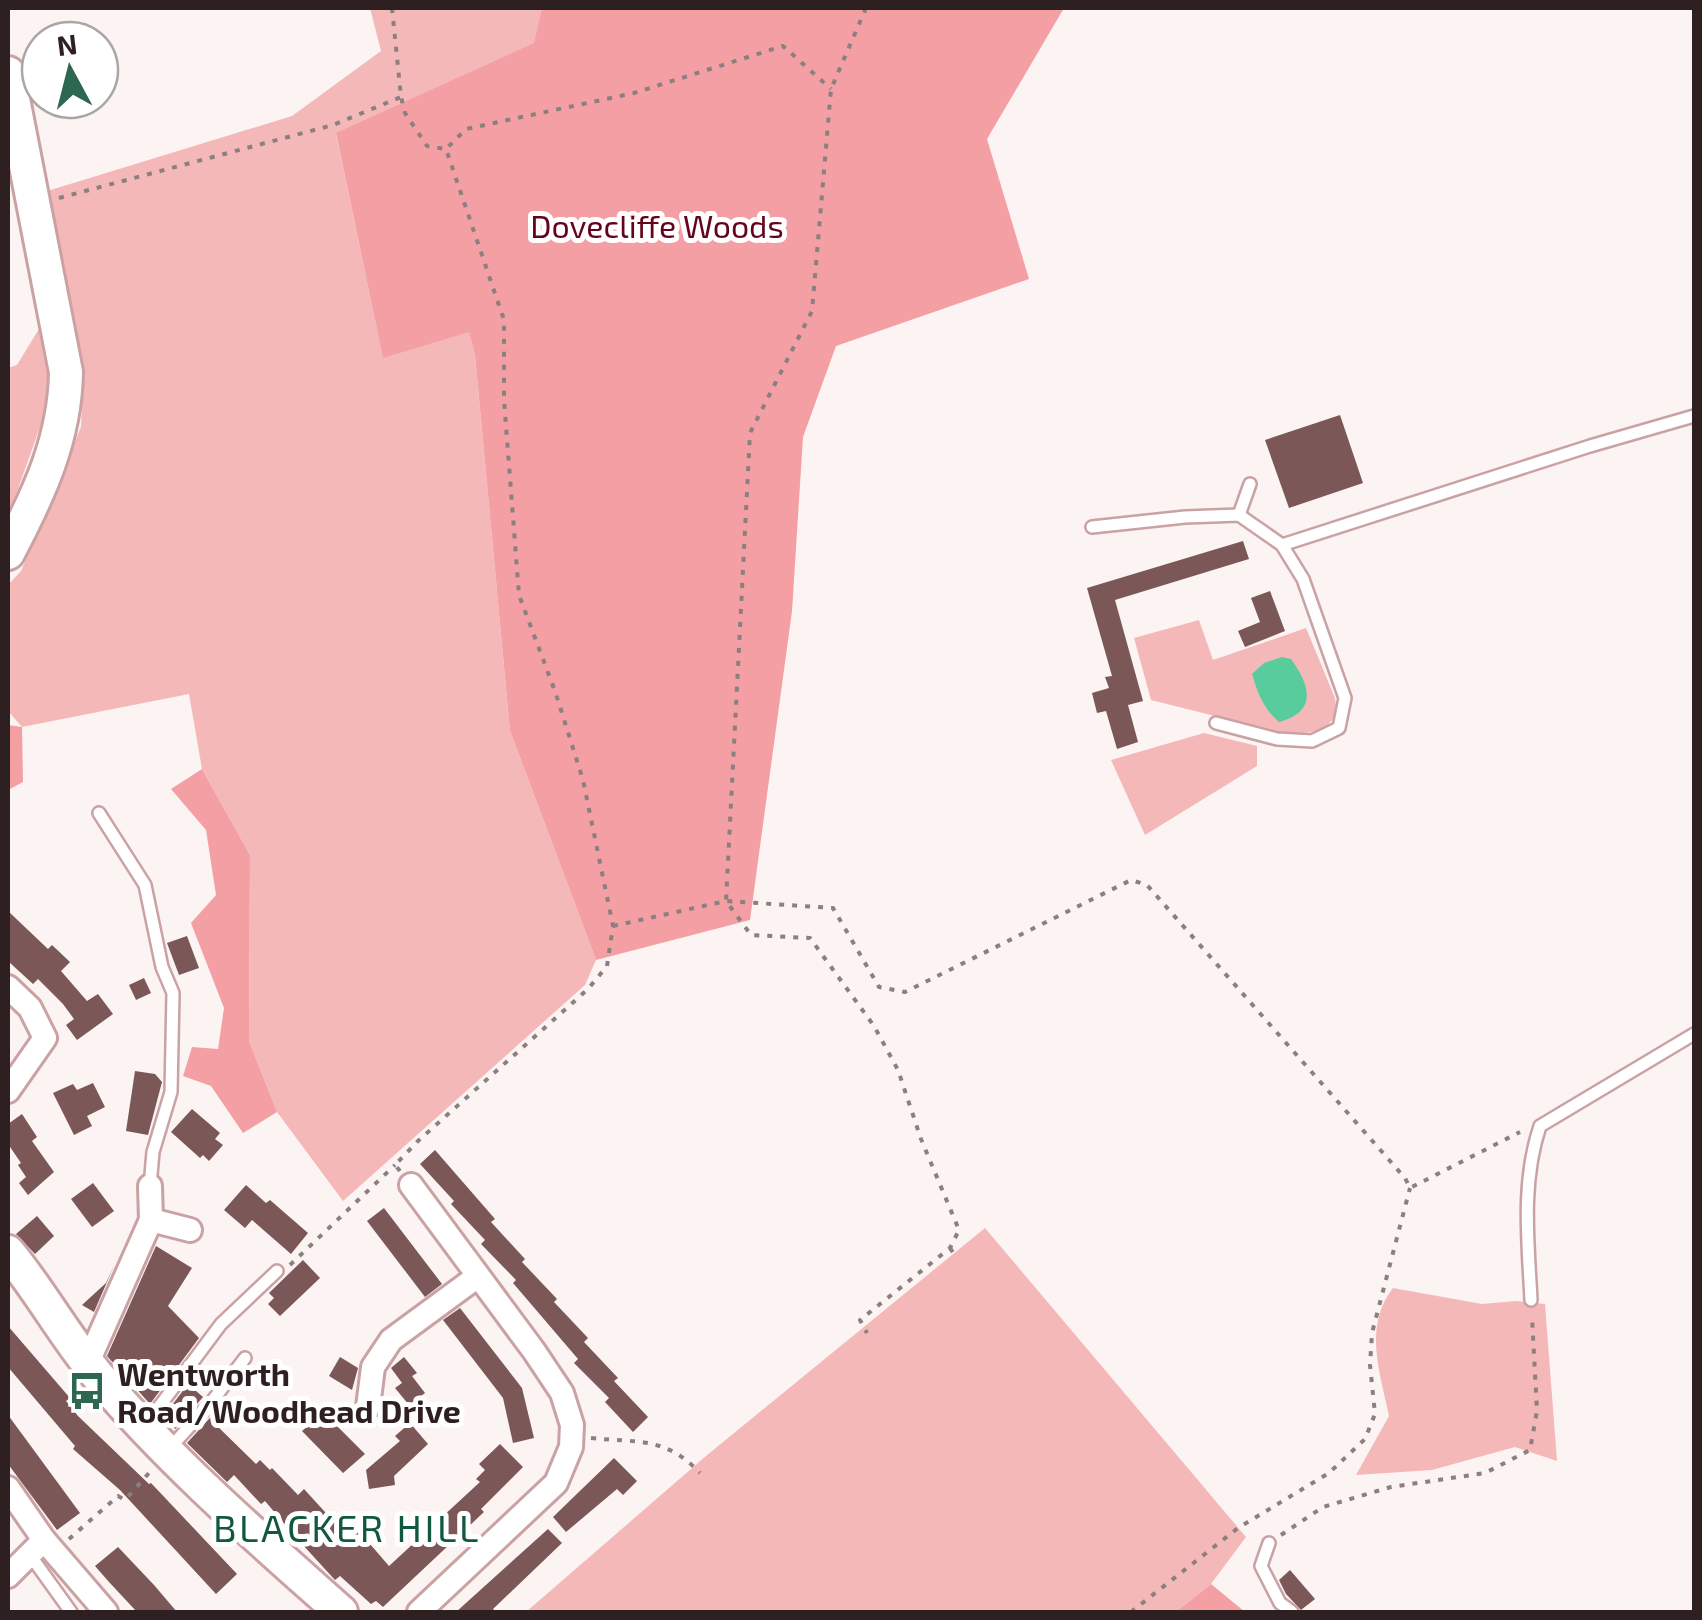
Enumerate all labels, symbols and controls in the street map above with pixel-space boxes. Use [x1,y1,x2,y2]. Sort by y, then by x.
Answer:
north arrow [20,20,120,120]
text: N [55,26,79,62]
park label: Dovecliffe Woods [530,206,784,244]
place label: Wentworth Road/Woodhead Drive [117,1354,461,1429]
bus stop icon: Wentworth Road/Woodhead Drive [66,1370,108,1412]
district label: BLACKER HILL [213,1504,481,1550]

